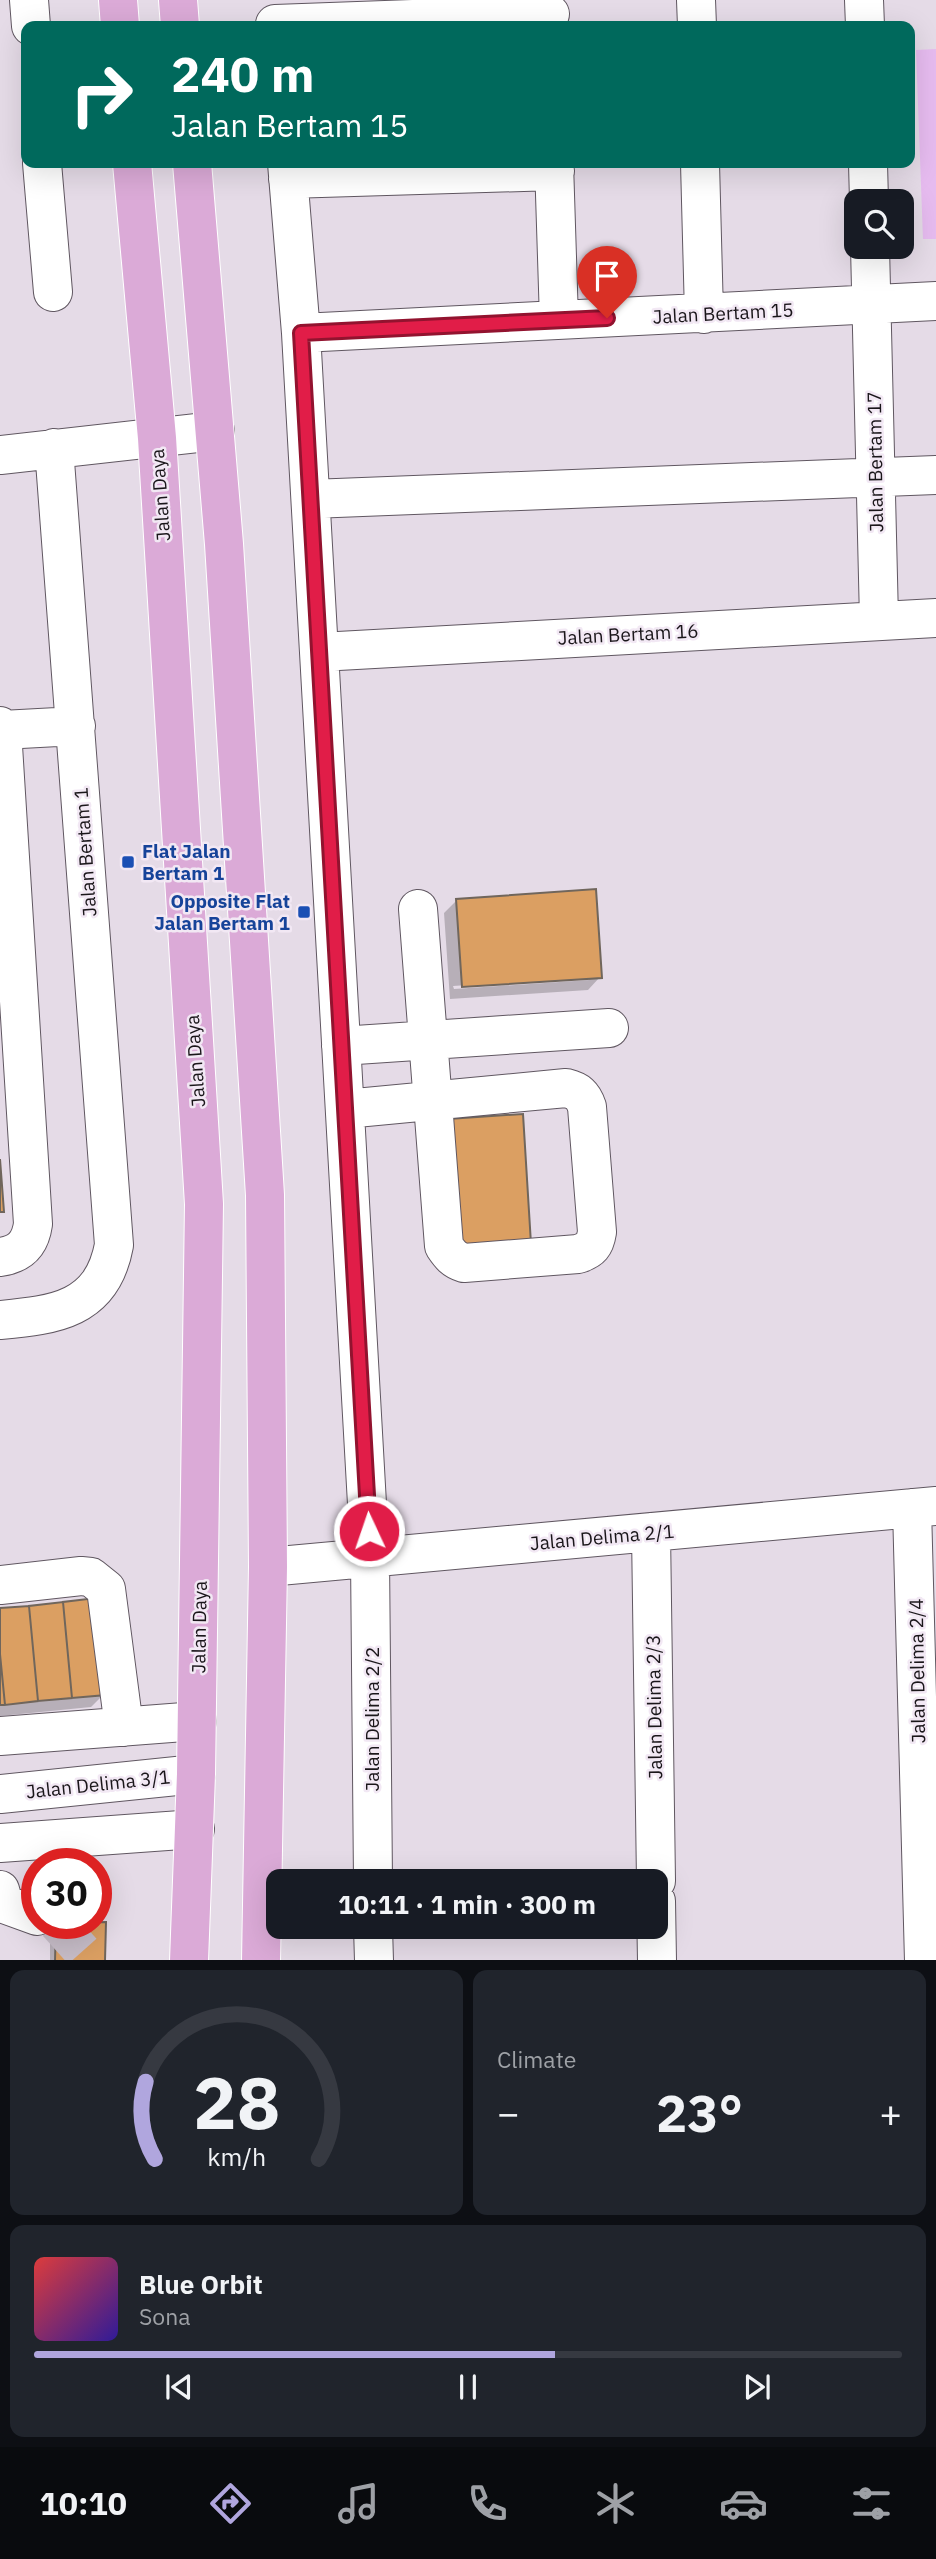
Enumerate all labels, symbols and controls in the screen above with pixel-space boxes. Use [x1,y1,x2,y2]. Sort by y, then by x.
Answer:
text: 240 m [171,42,315,105]
icon: right [56,49,147,140]
text: Jalan Bertam 15 [171,104,408,146]
map controls [844,189,914,259]
button: search [844,189,914,259]
pin [577,246,637,318]
icon: arrive [588,257,626,295]
street label: Jalan Bertam 15 [652,297,794,329]
street label: Jalan Bertam 17 [862,391,888,533]
street label: Jalan Daya [145,448,175,542]
street label: Jalan Bertam 16 [557,618,699,650]
street label: Jalan Bertam 1 [69,787,101,917]
place label: Flat Jalan Bertam 1 [142,839,231,885]
marker: Flat Jalan Bertam 1 [120,854,136,870]
place label: Opposite Flat Jalan Bertam 1 [154,889,291,935]
marker: Opposite Flat Jalan Bertam 1 [296,904,312,920]
street label: Jalan Daya [180,1014,210,1108]
position arrow [332,1494,406,1568]
street label: Jalan Delima 2/1 [529,1519,675,1555]
street label: Jalan Daya [186,1581,212,1673]
street label: Jalan Delima 2/4 [904,1598,930,1744]
street label: Jalan Delima 2/3 [641,1634,667,1780]
street label: Jalan Delima 2/2 [360,1647,384,1791]
street label: Jalan Delima 3/1 [25,1764,171,1804]
speed limit sign: 30 [21,1848,112,1939]
text: 10:11 · 1 min · 300 m [338,1887,596,1921]
text: Climate [497,2044,576,2074]
text: 28 [193,2054,280,2149]
text: 23° [656,2079,743,2146]
text: − [497,2088,520,2137]
text: + [879,2088,902,2137]
text: km/h [207,2139,266,2172]
text: Blue Orbit [139,2267,263,2301]
text: Sona [139,2301,191,2331]
icon: previous [160,2368,198,2406]
icon: pause [449,2368,487,2406]
icon: next [738,2368,776,2406]
icon: directions [206,2479,255,2528]
icon: music [334,2479,383,2528]
icon: phone [463,2479,512,2528]
icon: climate [591,2479,640,2528]
icon: car [719,2479,768,2528]
icon: filters [847,2479,896,2528]
text: 10:10 [40,2482,127,2524]

